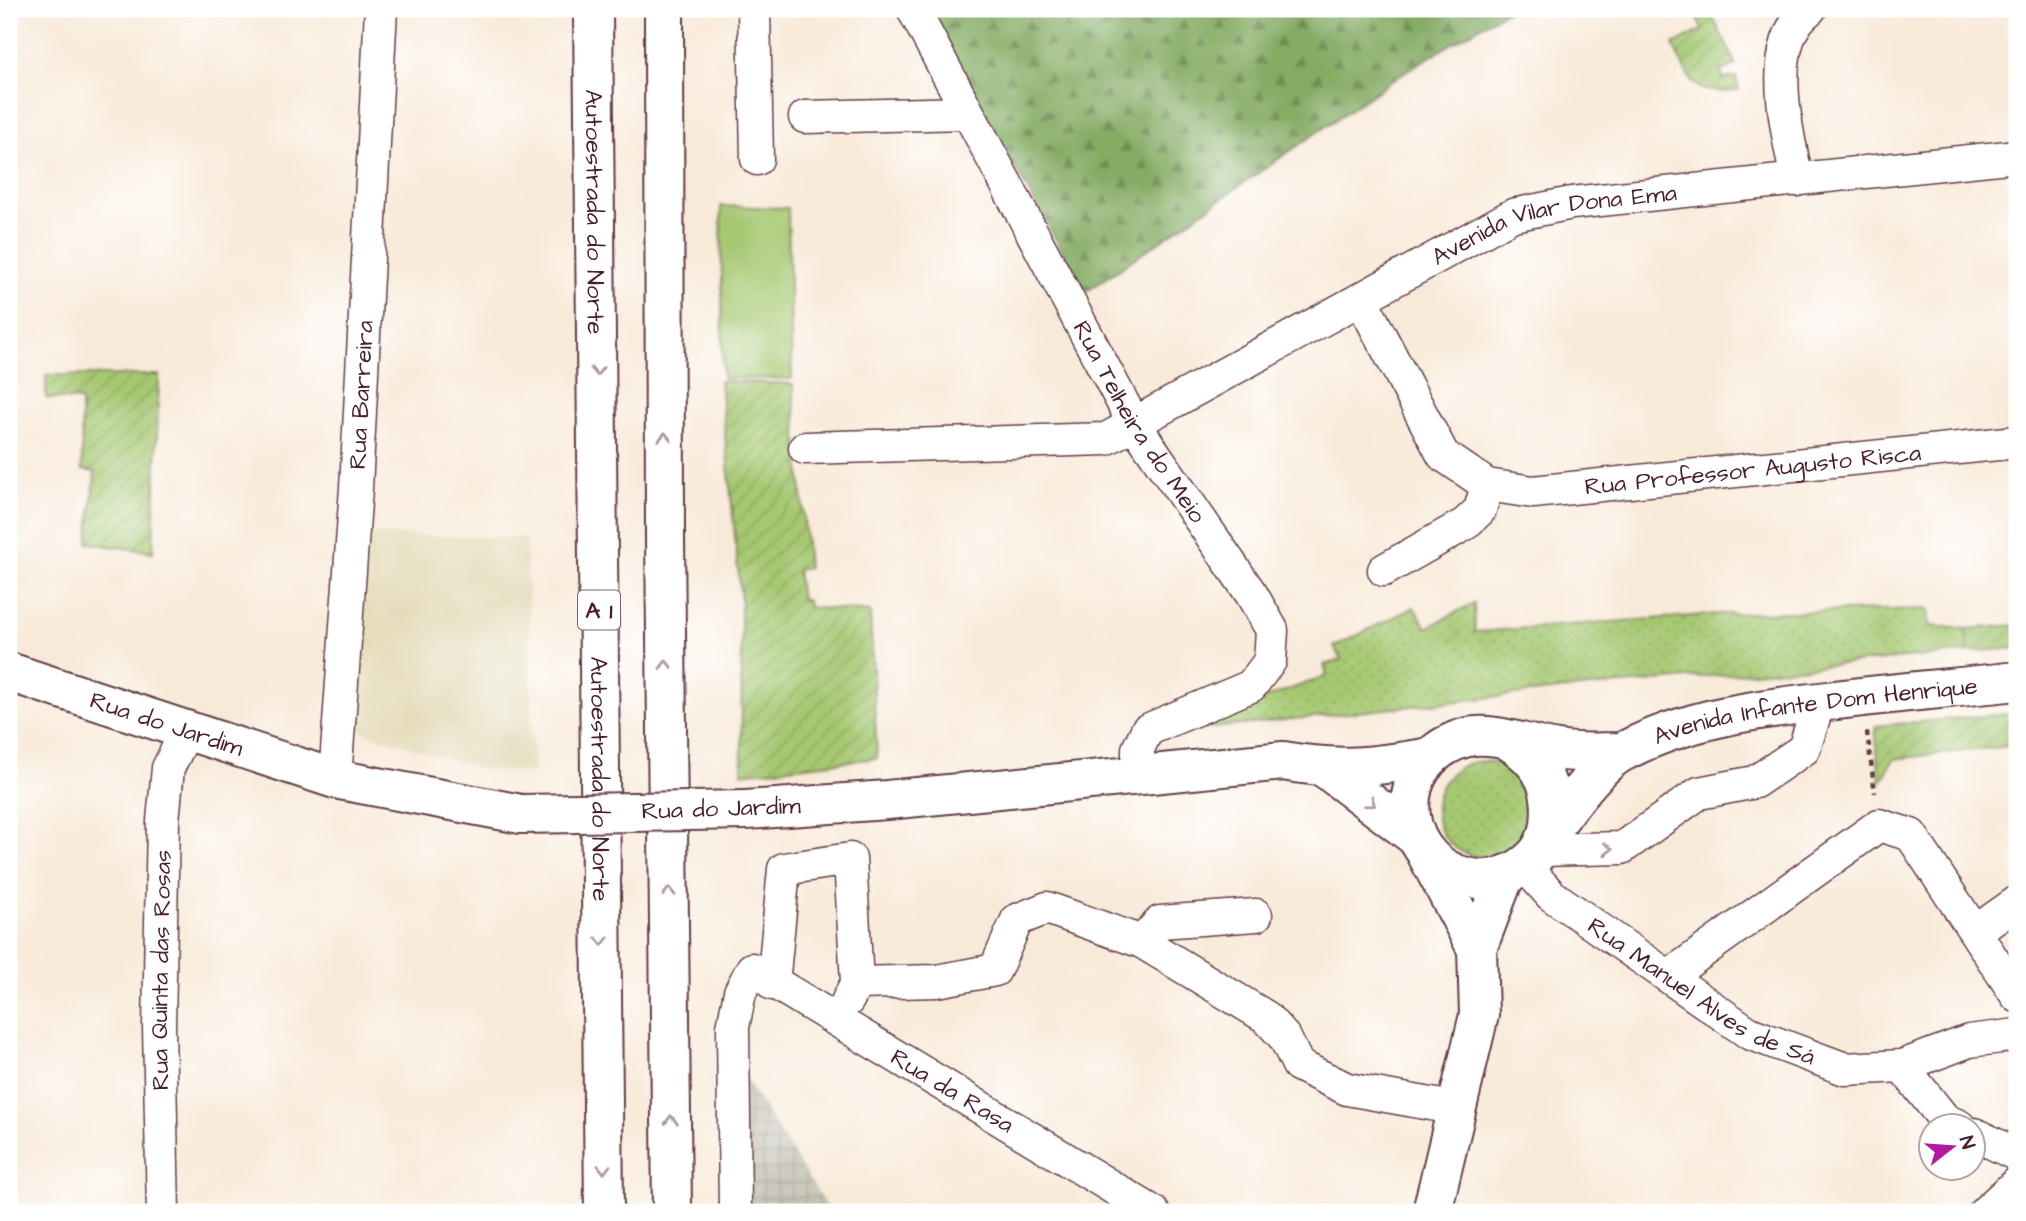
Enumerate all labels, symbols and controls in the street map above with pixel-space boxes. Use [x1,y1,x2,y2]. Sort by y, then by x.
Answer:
street label: Autoestrada do Norte [576,89,612,335]
street label: Avenida Vilar Dona Ema [1426,176,1678,275]
street label: Rua Telheira do Meio [1064,315,1214,531]
street label: Rua Barreira [341,320,383,470]
one-way arrow [589,366,605,377]
one-way arrow [657,431,673,442]
street label: Rua Professor Augusto Risca [1583,436,1923,505]
road number: A 1 [578,590,620,630]
street label: Autoestrada do Norte [581,656,617,902]
one-way arrow [658,659,674,669]
street label: Avenida Infante Dom Henrique [1649,669,1979,754]
street label: Rua do Jardim [85,684,248,766]
street label: Rua do Jardim [641,789,802,829]
one-way arrow [1363,794,1375,807]
one-way arrow [1603,841,1614,856]
street label: Rua Quinta das Rosas [143,849,180,1091]
one-way arrow [661,886,677,897]
street label: Rua Manuel Alves de Sá [1580,910,1820,1074]
one-way arrow [594,937,610,947]
street label: Rua da Rasa [884,1041,1020,1142]
north arrow [1918,1112,1988,1182]
one-way arrow [663,1114,679,1124]
text: N [1952,1133,1981,1152]
one-way arrow [596,1164,612,1175]

